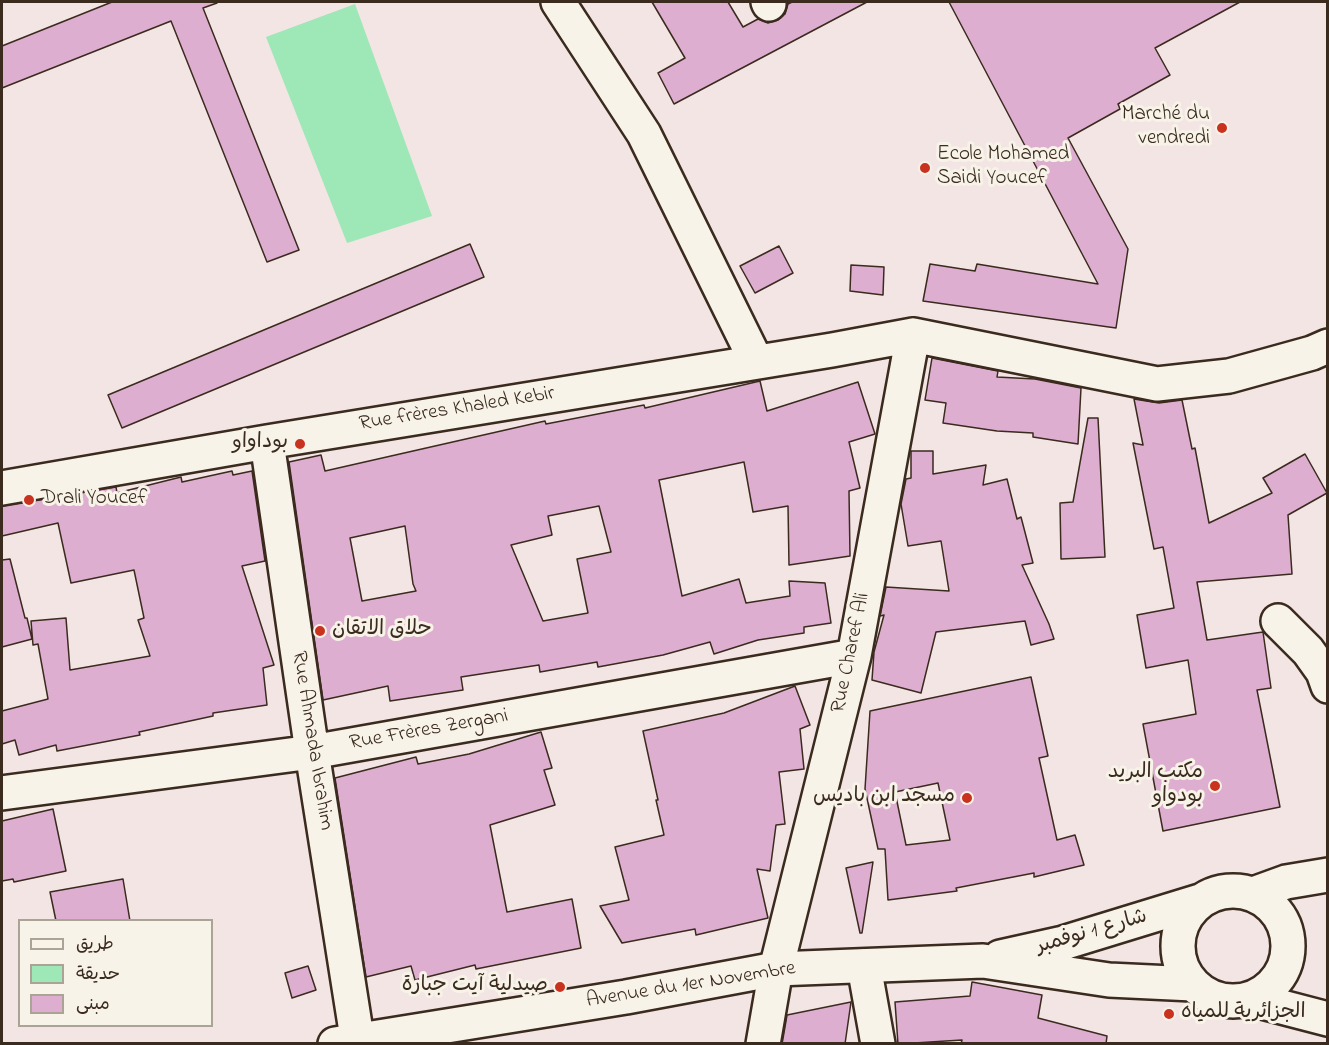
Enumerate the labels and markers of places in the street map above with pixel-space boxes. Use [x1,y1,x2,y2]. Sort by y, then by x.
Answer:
place label: Marché du vendredi [1122,103,1210,153]
marker: Marché du vendredi [1215,121,1229,135]
place label: Ecole Mohamed Saidi Youcef [937,143,1069,193]
marker: Ecole Mohamed Saidi Youcef [918,161,932,175]
place label: بوداواو [232,431,288,457]
marker: بوداواو [293,437,307,451]
place label: Drali Youcef [41,487,147,513]
marker: Drali Youcef [22,493,36,507]
place label: حلاق الاتقان [332,618,432,644]
marker: حلاق الاتقان [313,624,327,638]
place label: مكتب البريد بودواو [1108,761,1203,811]
marker: مكتب البريد بودواو [1208,779,1222,793]
place label: مسجد ابن باديس [813,785,955,811]
marker: مسجد ابن باديس [960,791,974,805]
place label: صيدلية آيت جبارة [402,974,548,1000]
marker: صيدلية آيت جبارة [553,980,567,994]
place label: الجزائرية للمياه [1181,1001,1306,1027]
marker: الجزائرية للمياه [1162,1007,1176,1021]

